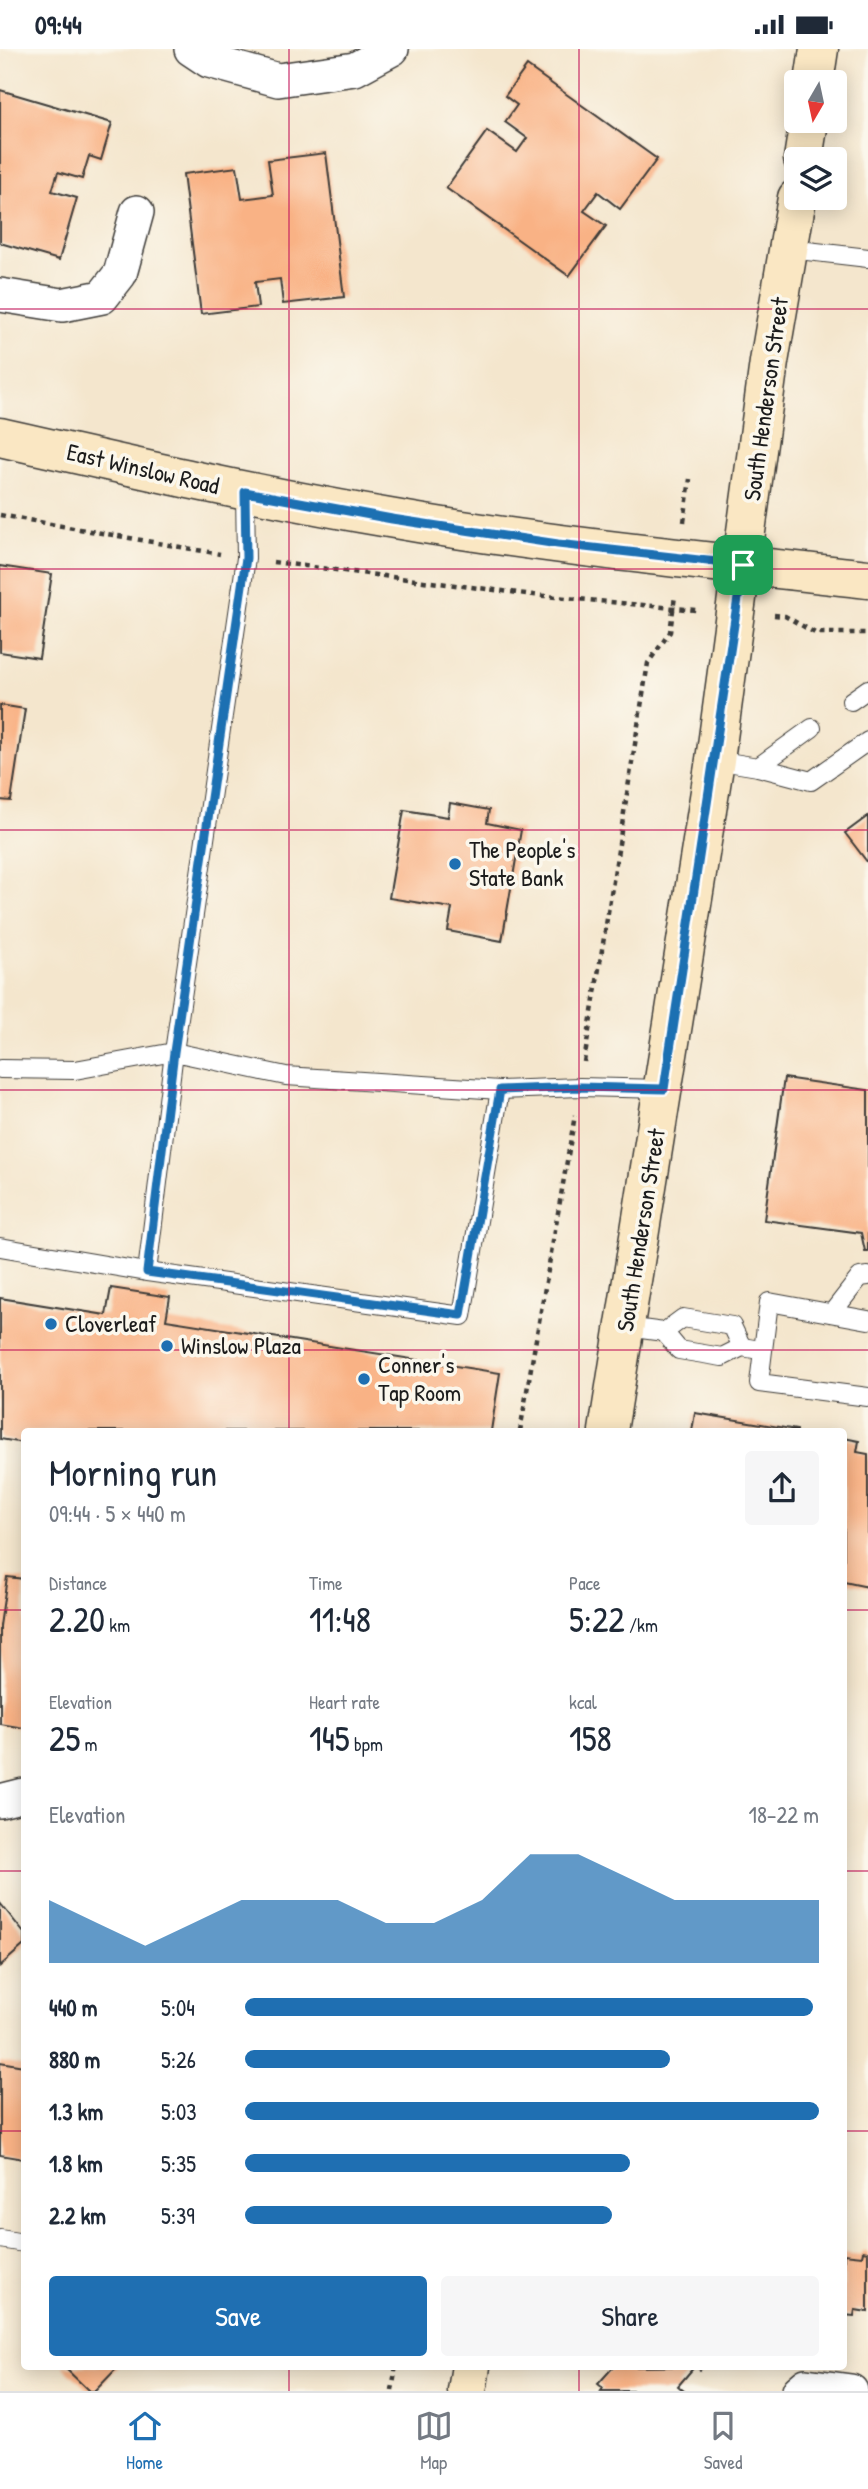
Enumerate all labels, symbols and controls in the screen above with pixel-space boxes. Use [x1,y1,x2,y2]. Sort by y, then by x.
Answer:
text: 09:44 [35,7,82,42]
north arrow [784,70,847,133]
map controls [784,70,847,210]
button: layers [784,147,847,210]
street label: South Henderson Street [735,294,795,503]
street label: East Winslow Road [64,435,222,501]
pin [713,535,773,595]
icon: arrive [724,546,762,584]
place label: The People's State Bank [469,833,576,893]
marker: The People's State Bank [447,856,463,872]
street label: South Henderson Street [608,1125,672,1334]
place label: Cloverleaf [65,1307,157,1339]
marker: Cloverleaf [43,1316,59,1332]
place label: Winslow Plaza [181,1329,301,1361]
marker: Winslow Plaza [159,1338,175,1354]
place label: Conner's Tap Room [378,1348,461,1408]
marker: Conner's Tap Room [356,1371,372,1387]
text: Morning run [49,1446,217,1498]
button: share [745,1451,819,1525]
text: 09:44 · 5 × 440 m [49,1498,186,1529]
text: Distance [49,1570,107,1596]
text: Time [309,1570,343,1596]
text: Pace [569,1570,601,1596]
text: 2.20 [49,1596,105,1643]
text: 11:48 [309,1596,371,1643]
text: 5:22 [569,1596,625,1643]
text: km [105,1612,130,1638]
text: /km [625,1612,658,1638]
text: Elevation [49,1689,112,1715]
text: Heart rate [309,1689,380,1715]
text: kcal [569,1689,597,1715]
text: 25 [49,1715,80,1762]
text: 145 [309,1715,350,1762]
text: 158 [569,1715,612,1762]
text: m [80,1731,97,1757]
text: bpm [350,1731,383,1757]
text: Elevation [49,1799,125,1830]
text: 18–22 m [749,1799,819,1830]
text: 440 m [49,1992,97,2023]
text: 5:04 [161,1992,195,2023]
text: 880 m [49,2044,100,2075]
text: 5:26 [161,2044,196,2075]
text: 1.3 km [49,2096,103,2127]
text: 5:03 [161,2096,197,2127]
text: 1.8 km [49,2148,103,2179]
text: 5:35 [161,2148,196,2179]
text: 2.2 km [49,2200,106,2231]
text: 5:39 [161,2200,195,2231]
button: Save [49,2276,427,2356]
button: Share [441,2276,819,2356]
tab: Home [126,2407,164,2475]
tab: Map [415,2407,453,2475]
tab: Saved [704,2407,742,2475]

